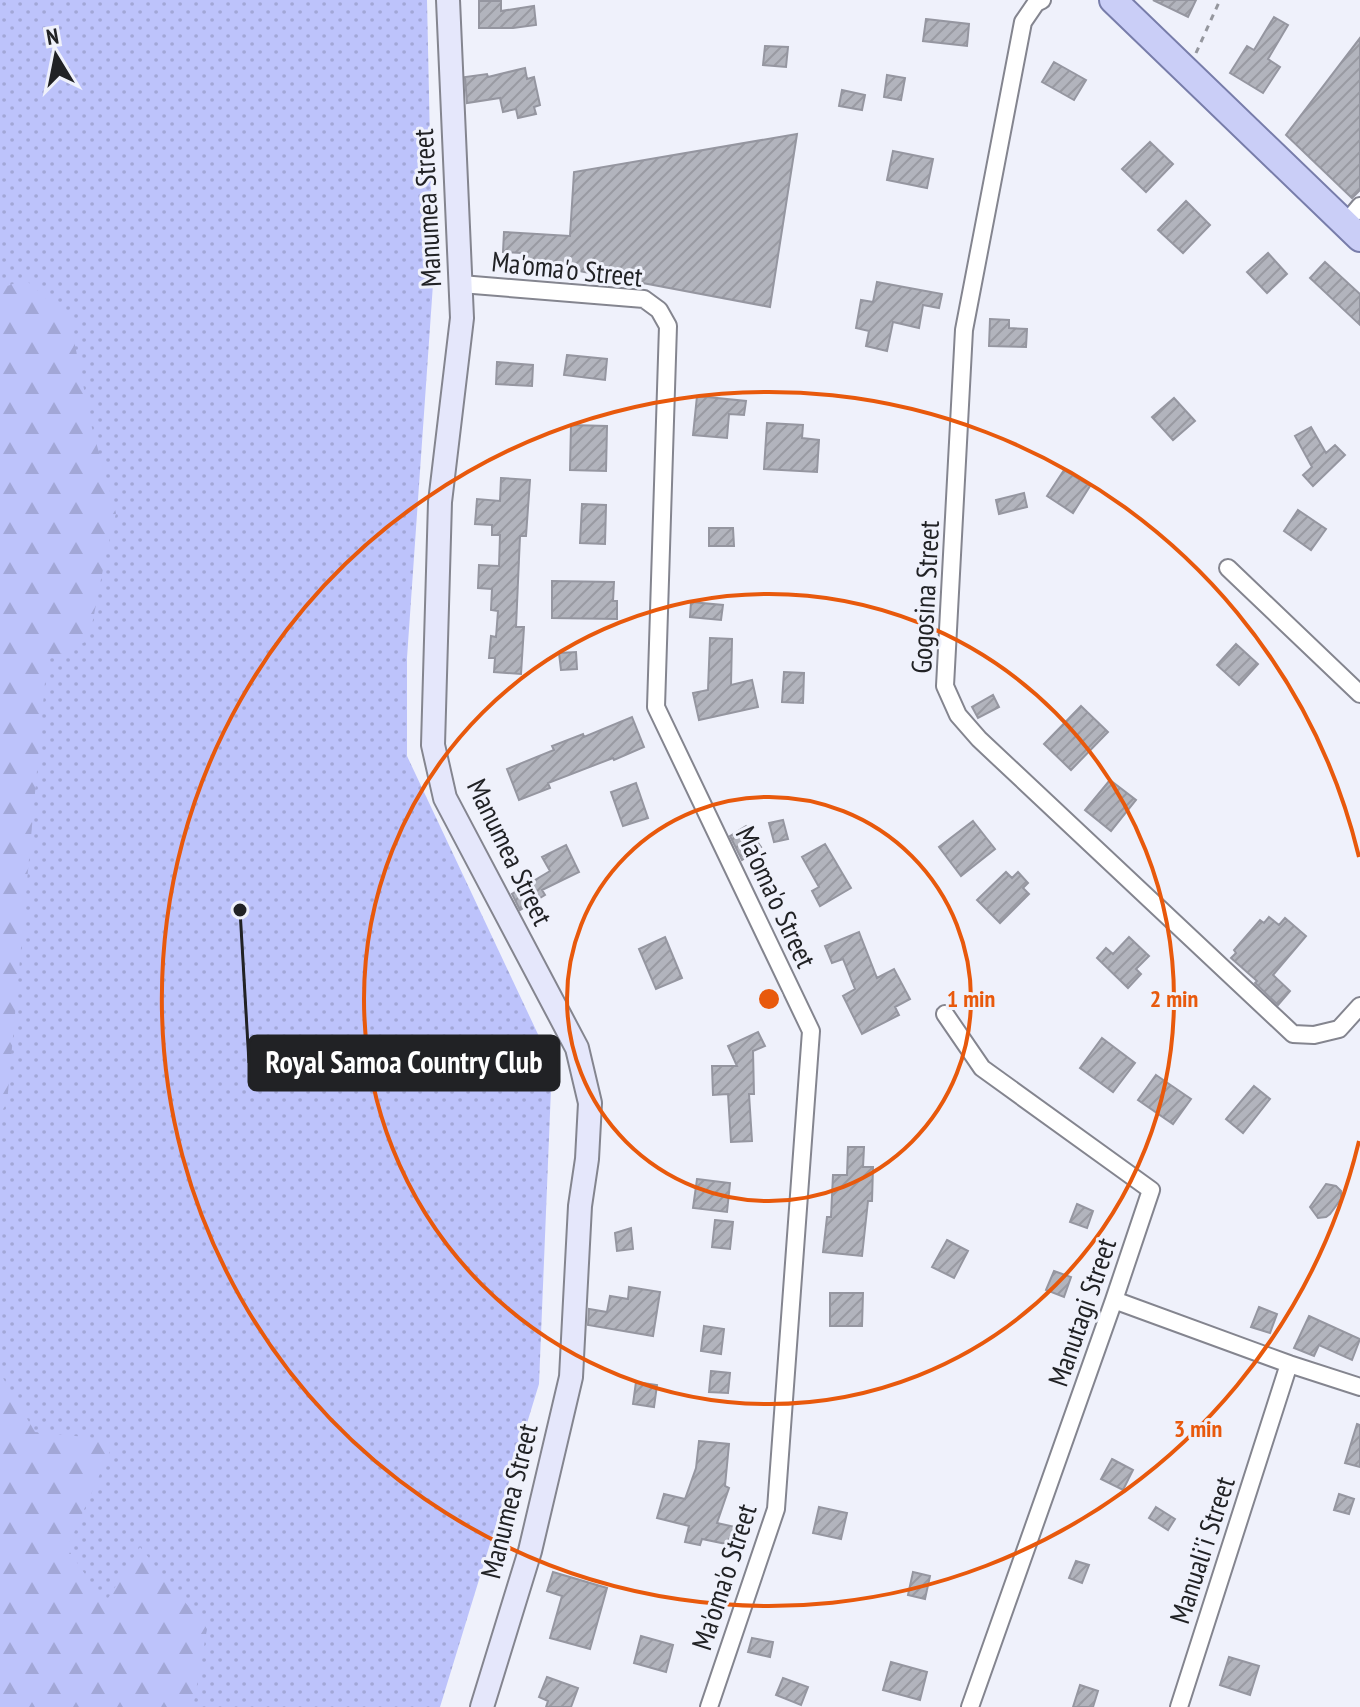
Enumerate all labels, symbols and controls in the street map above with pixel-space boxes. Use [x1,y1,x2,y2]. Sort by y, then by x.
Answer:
north arrow [16,16,96,96]
text: N [44,21,61,51]
street label: Manumea Street [404,128,449,288]
street label: Ma'oma'o Street [490,242,645,295]
street label: Gogosina Street [902,519,947,674]
street label: Manumea Street [459,772,562,931]
street label: Ma'oma'o Street [728,820,825,974]
text: 1 min [947,983,995,1014]
text: 2 min [1150,983,1198,1014]
centre of rings [755,985,783,1013]
callout: Royal Samoa Country Club [249,1036,559,1090]
text: Royal Samoa Country Club [266,1042,542,1081]
street label: Manutagi Street [1039,1233,1124,1391]
text: 3 min [1174,1413,1222,1444]
street label: Manumea Street [471,1419,546,1582]
street label: Manuali'i Street [1160,1471,1243,1628]
street label: Ma'oma'o Street [683,1499,765,1655]

